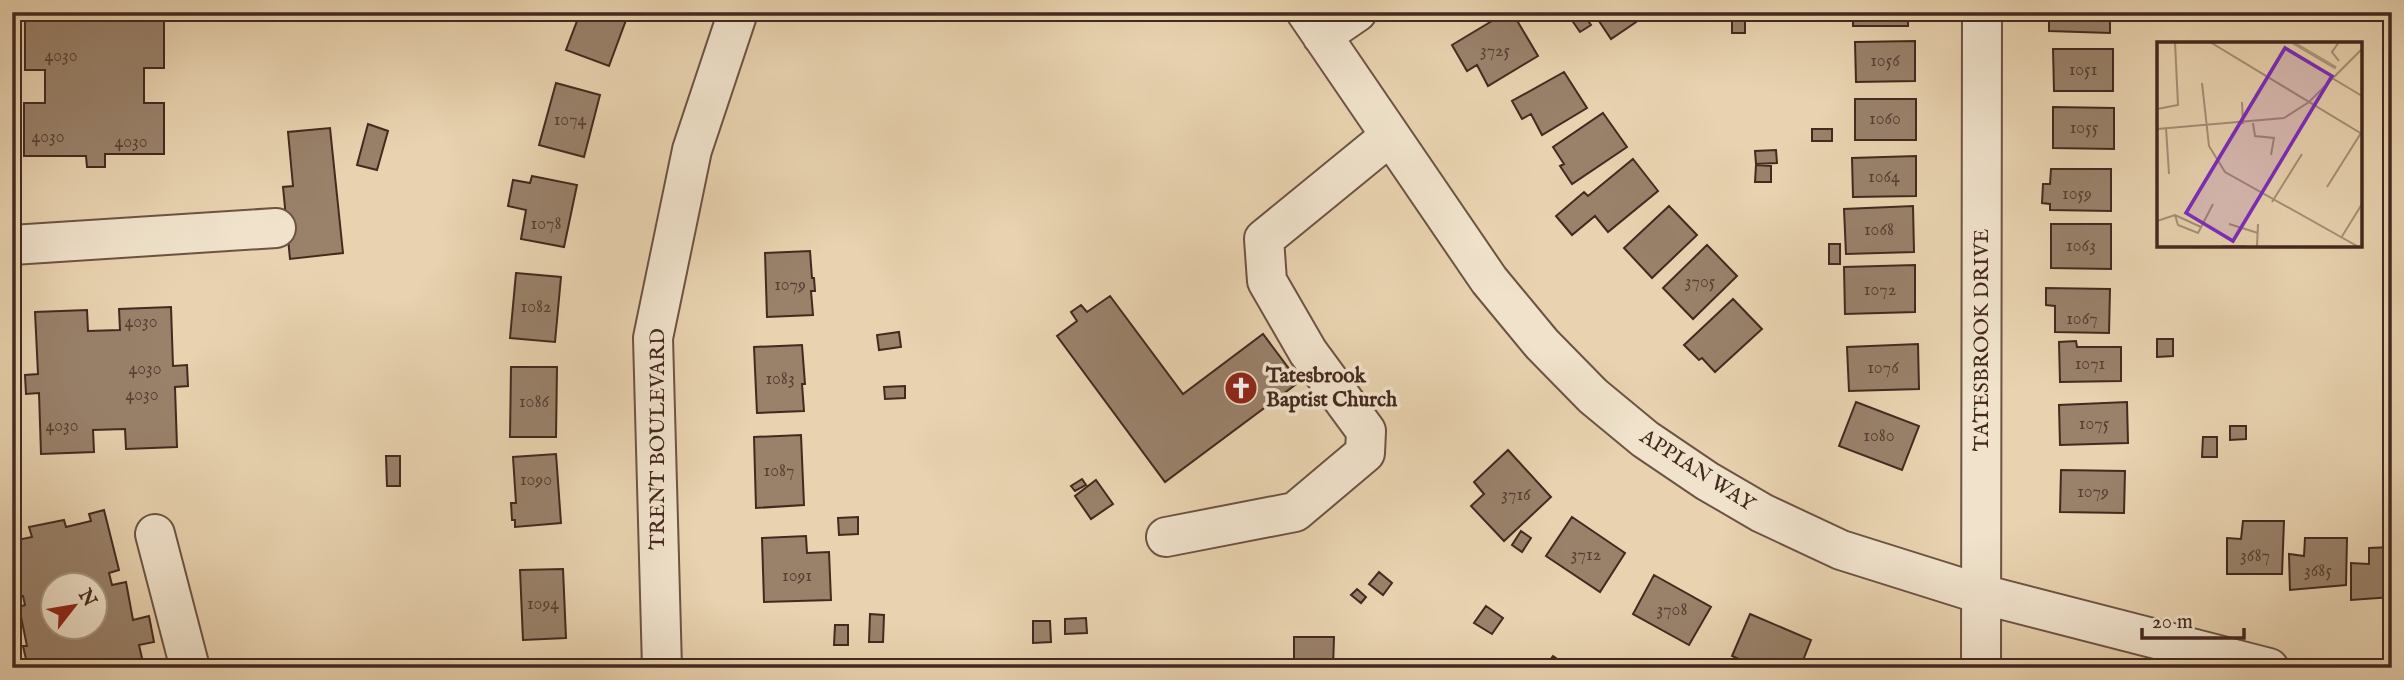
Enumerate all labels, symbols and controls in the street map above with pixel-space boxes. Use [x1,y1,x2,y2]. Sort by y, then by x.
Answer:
house number: 3725 [1480,40,1511,63]
inset map [2157,42,2362,247]
house number: 4030 [44,45,78,68]
house number: 1056 [1870,50,1900,73]
house number: 1051 [2069,59,2097,82]
house number: 1060 [1869,108,1901,131]
house number: 1074 [554,109,586,132]
house number: 1055 [2070,117,2099,140]
house number: 4030 [31,126,65,149]
house number: 4030 [114,131,148,154]
house number: 1064 [1868,166,1900,189]
house number: 1059 [2062,183,2092,206]
house number: 1078 [531,213,561,236]
house number: 1068 [1864,219,1894,242]
street label: TATESBROOK DRIVE [1969,229,1996,451]
house number: 1063 [2066,235,2096,258]
house number: 3705 [1685,271,1716,294]
house number: 1079 [774,274,806,297]
house number: 1072 [1864,279,1896,302]
house number: 1082 [521,296,551,319]
house number: 1067 [2066,308,2098,331]
house number: 4030 [124,311,158,334]
street label: TRENT BOULEVARD [645,328,672,550]
house number: 1071 [2075,353,2105,376]
house number: 1076 [1867,357,1899,380]
house number: 4030 [128,358,162,381]
place label: Tatesbrook Baptist Church [1265,363,1398,414]
house number: 1083 [765,368,795,391]
church icon: Tatesbrook Baptist Church [1222,369,1260,407]
house number: 4030 [125,384,159,407]
house number: 1086 [519,391,549,414]
house number: 1075 [2079,413,2110,436]
house number: 4030 [45,415,79,438]
street label: APPIAN WAY [1634,423,1761,519]
house number: 1080 [1863,425,1895,448]
house number: 1087 [764,460,794,483]
house number: 1090 [520,469,552,492]
house number: 1079 [2077,481,2109,504]
house number: 3716 [1501,484,1531,507]
house number: 3712 [1571,544,1601,567]
house number: 3687 [2240,545,2270,568]
house number: 3685 [2304,560,2332,583]
house number: 1091 [782,565,812,588]
north arrow [38,572,108,642]
text: N [72,584,102,612]
house number: 1094 [527,593,559,616]
scale bar [2142,596,2243,640]
house number: 3708 [1656,599,1688,622]
text: 20 m [2152,609,2193,636]

